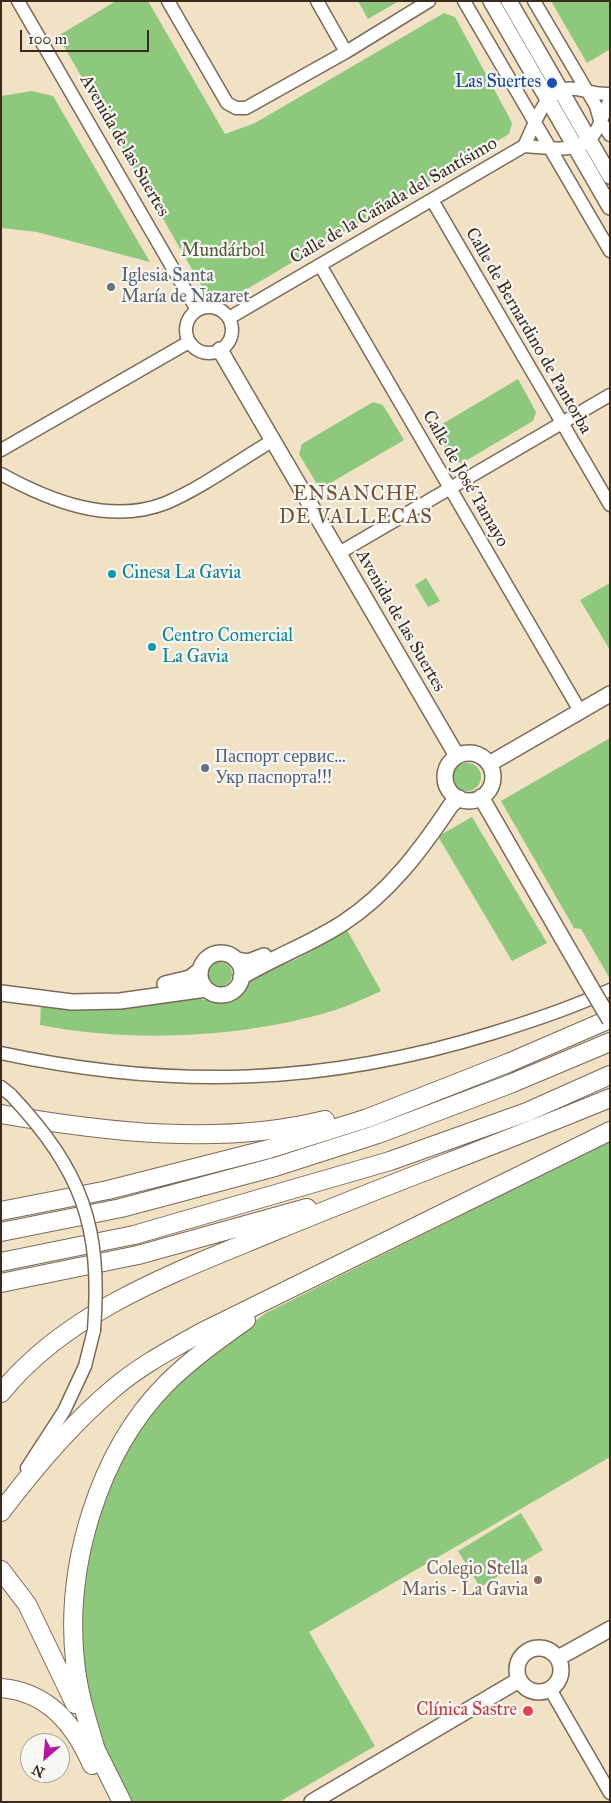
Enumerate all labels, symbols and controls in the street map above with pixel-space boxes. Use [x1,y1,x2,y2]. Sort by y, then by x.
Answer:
scale bar [22,20,151,52]
text: 100 m [28,30,67,48]
street label: Avenida de las Suertes [75,71,173,221]
place label: Las Suertes [455,72,541,94]
marker: Las Suertes [545,76,559,90]
street label: Calle de la Cañada del Santísimo [287,133,501,269]
street label: Calle de Bernardino de Pantorba [460,224,596,438]
park label: Mundárbol [181,241,265,263]
place label: Iglesia Santa María de Nazaret [121,266,250,308]
marker: Iglesia Santa María de Nazaret [105,281,117,293]
street label: Calle de José Tamayo [417,407,513,551]
district label: ENSANCHE DE VALLECAS [278,483,434,530]
street label: Avenida de las Suertes [351,546,449,696]
place label: Cinesa La Gavia [122,563,241,585]
marker: Cinesa La Gavia [106,568,118,580]
place label: Centro Comercial La Gavia [162,626,293,669]
marker: Centro Comercial La Gavia [146,641,158,653]
place label: Паспорт сервис... Укр паспорта!!! [215,747,346,790]
marker: Паспорт сервис... Укр паспорта!!! [199,762,211,774]
place label: Colegio Stella Maris - La Gavia [402,1559,528,1602]
marker: Colegio Stella Maris - La Gavia [532,1574,544,1586]
place label: Clínica Sastre [416,1700,517,1722]
marker: Clínica Sastre [521,1704,535,1718]
north arrow [20,1733,70,1783]
text: N [29,1761,48,1781]

